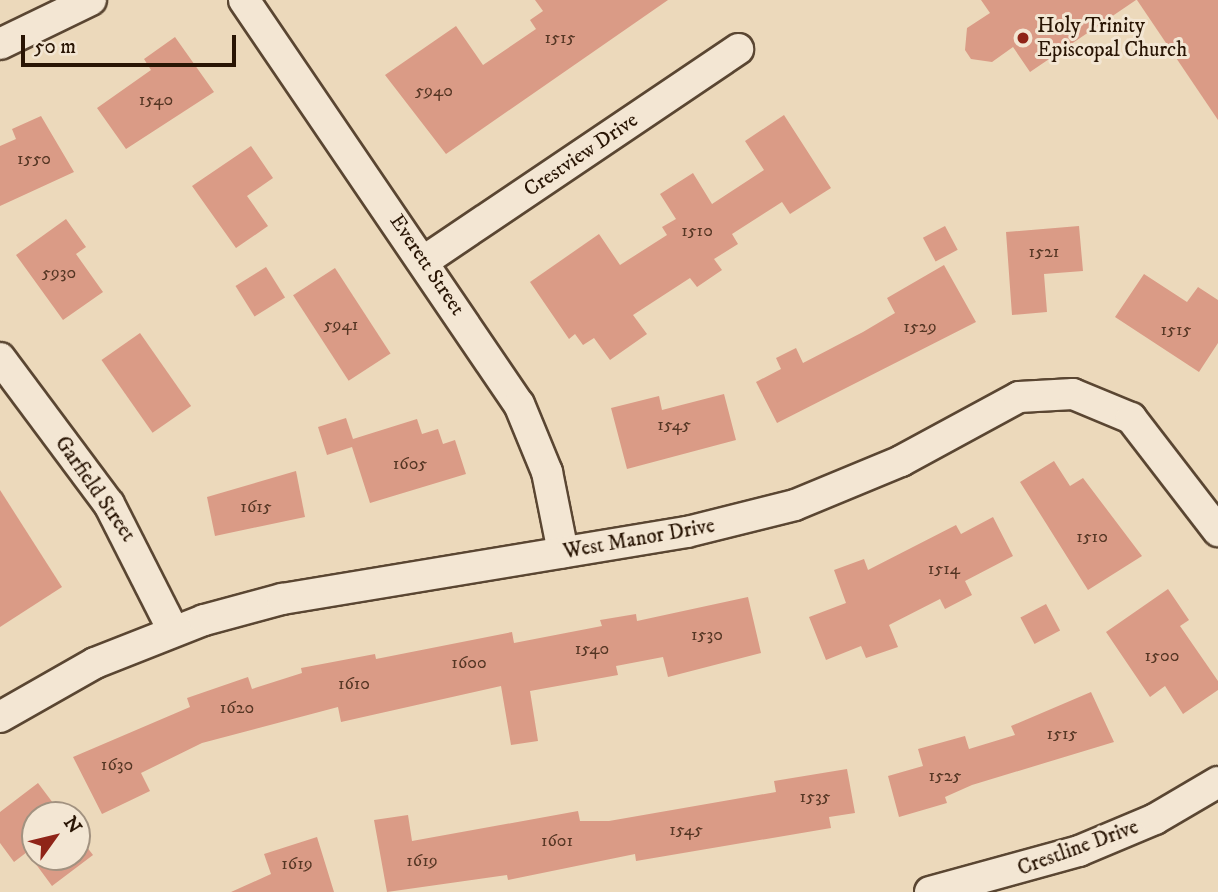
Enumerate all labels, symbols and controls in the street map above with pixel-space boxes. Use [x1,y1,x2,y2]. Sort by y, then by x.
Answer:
place label: Holy Trinity Episcopal Church [1037,13,1187,63]
scale bar [24,21,240,65]
house number: 1515 [545,27,575,49]
marker: Holy Trinity Episcopal Church [1015,30,1031,46]
text: 50 m [34,34,76,60]
house number: 5940 [415,80,453,102]
house number: 1540 [139,89,173,111]
street label: Crestview Drive [519,108,643,202]
house number: 1550 [17,148,51,170]
street label: Everett Street [384,210,470,320]
house number: 1510 [681,220,713,242]
house number: 1521 [1029,241,1059,263]
house number: 5930 [42,262,76,284]
house number: 5941 [324,314,358,336]
house number: 1529 [903,316,937,338]
house number: 1515 [1161,319,1191,341]
house number: 1545 [657,414,691,436]
street label: Garfield Street [49,431,141,547]
house number: 1605 [393,453,427,475]
house number: 1615 [240,496,272,518]
street label: West Manor Drive [561,513,717,565]
house number: 1510 [1076,526,1108,548]
house number: 1514 [928,558,960,580]
house number: 1530 [691,624,723,646]
house number: 1540 [575,638,609,660]
house number: 1500 [1145,645,1179,667]
house number: 1600 [451,652,487,674]
house number: 1610 [338,673,370,695]
house number: 1620 [220,697,254,719]
house number: 1515 [1047,723,1077,745]
house number: 1630 [101,754,133,776]
house number: 1525 [928,765,962,787]
house number: 1535 [799,786,831,808]
north arrow [21,801,91,871]
text: N [58,812,86,838]
street label: Crestline Drive [1014,814,1142,882]
house number: 1545 [669,819,703,841]
house number: 1601 [541,830,573,852]
house number: 1619 [406,850,438,872]
house number: 1619 [281,853,313,875]

